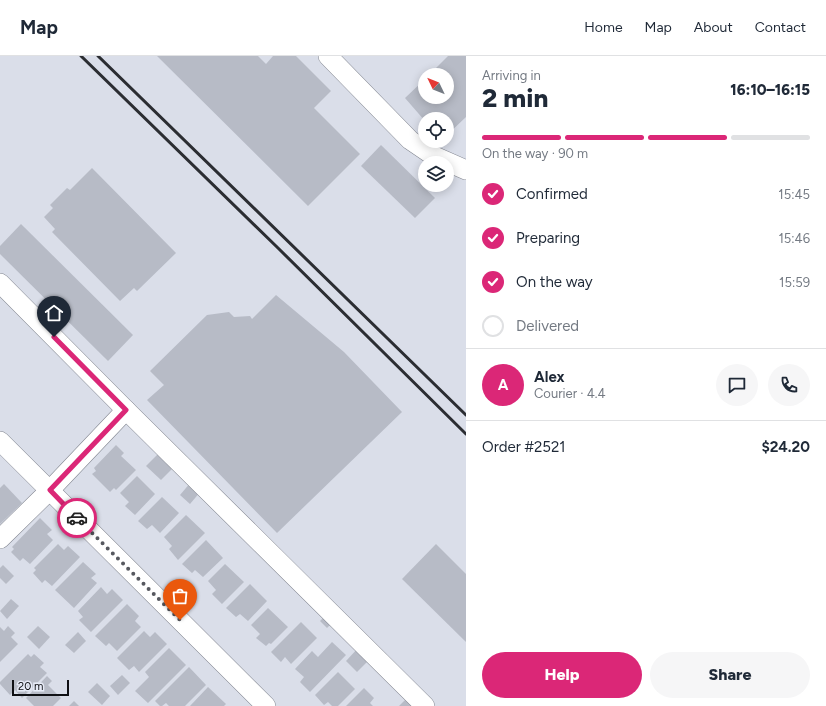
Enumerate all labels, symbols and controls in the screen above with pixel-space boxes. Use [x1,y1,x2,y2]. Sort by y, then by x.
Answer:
text: Map [20,16,58,39]
text: Home [584,19,623,36]
text: Map [645,19,672,36]
text: About [694,19,733,36]
text: Contact [755,19,806,36]
north arrow [418,68,454,104]
map controls [418,68,454,192]
text: Arriving in [482,68,541,83]
text: 16:10–16:15 [730,81,810,99]
text: 2 min [482,82,548,114]
button: locate [418,112,454,148]
text: On the way · 90 m [482,146,588,161]
button: layers [418,156,454,192]
icon: check [482,183,504,205]
text: Confirmed [516,185,588,203]
text: 15:45 [778,187,810,202]
icon: check [482,227,504,249]
text: Preparing [516,229,580,247]
text: 15:46 [778,231,810,246]
icon: check [482,271,504,293]
text: On the way [516,273,593,291]
text: 15:59 [779,275,810,290]
pin [37,296,71,337]
icon: home [43,302,65,324]
text: Delivered [516,317,579,335]
button: chat [716,364,758,406]
button: phone [768,364,810,406]
text: Alex [534,368,564,386]
text: A [498,376,508,394]
text: Courier · 4.4 [534,386,606,401]
text: Order #2521 [482,438,566,456]
text: $24.20 [761,438,810,456]
courier [57,498,97,538]
icon: car [66,507,88,529]
pin [163,579,197,620]
icon: bag [169,585,191,607]
button: Help [482,652,642,698]
button: Share [650,652,810,698]
scale bar [12,678,69,697]
text: 20 m [18,680,43,693]

